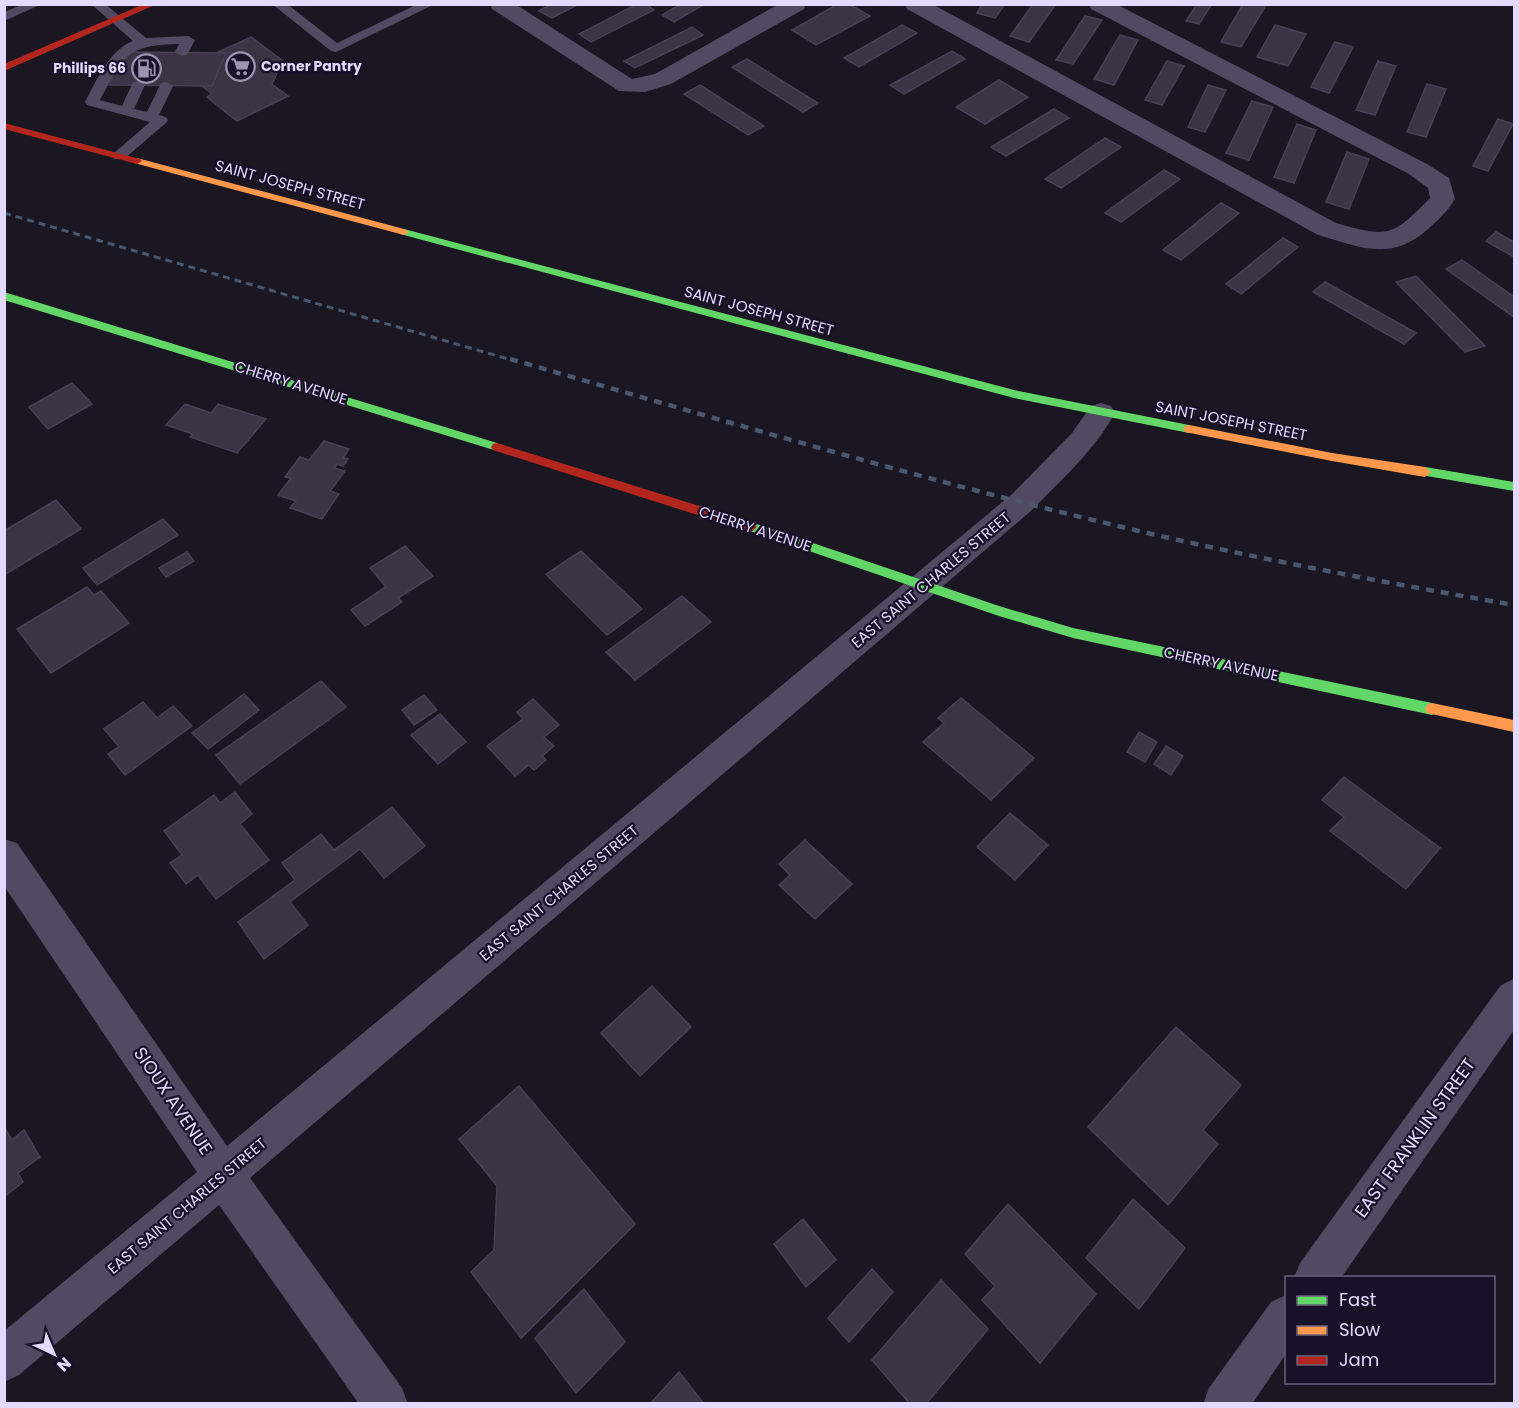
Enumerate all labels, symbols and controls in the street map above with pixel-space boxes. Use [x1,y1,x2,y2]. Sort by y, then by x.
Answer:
supermarket icon: Corner Pantry [224,50,256,82]
fuel station icon: Phillips 66 [131,52,163,84]
place label: Corner Pantry [261,56,362,76]
place label: Phillips 66 [53,58,126,78]
street label: SAINT JOSEPH STREET [213,154,367,215]
street label: SAINT JOSEPH STREET [682,280,836,341]
street label: CHERRY AVENUE [232,355,350,410]
street label: SAINT JOSEPH STREET [1153,395,1309,446]
street label: CHERRY AVENUE [696,500,814,557]
street label: EAST SAINT CHARLES STREET [847,507,1015,652]
street label: CHERRY AVENUE [1162,641,1281,686]
street label: EAST SAINT CHARLES STREET [475,820,643,965]
street label: SIOUX AVENUE [128,1042,219,1159]
street label: EAST FRANKLIN STREET [1348,1053,1481,1222]
street label: EAST SAINT CHARLES STREET [103,1133,271,1278]
legend [1285,1276,1495,1384]
text: Fast [1339,1287,1376,1312]
text: Slow [1339,1317,1381,1342]
north arrow [24,1324,84,1384]
text: Jam [1339,1347,1379,1372]
text: N [52,1352,76,1377]

